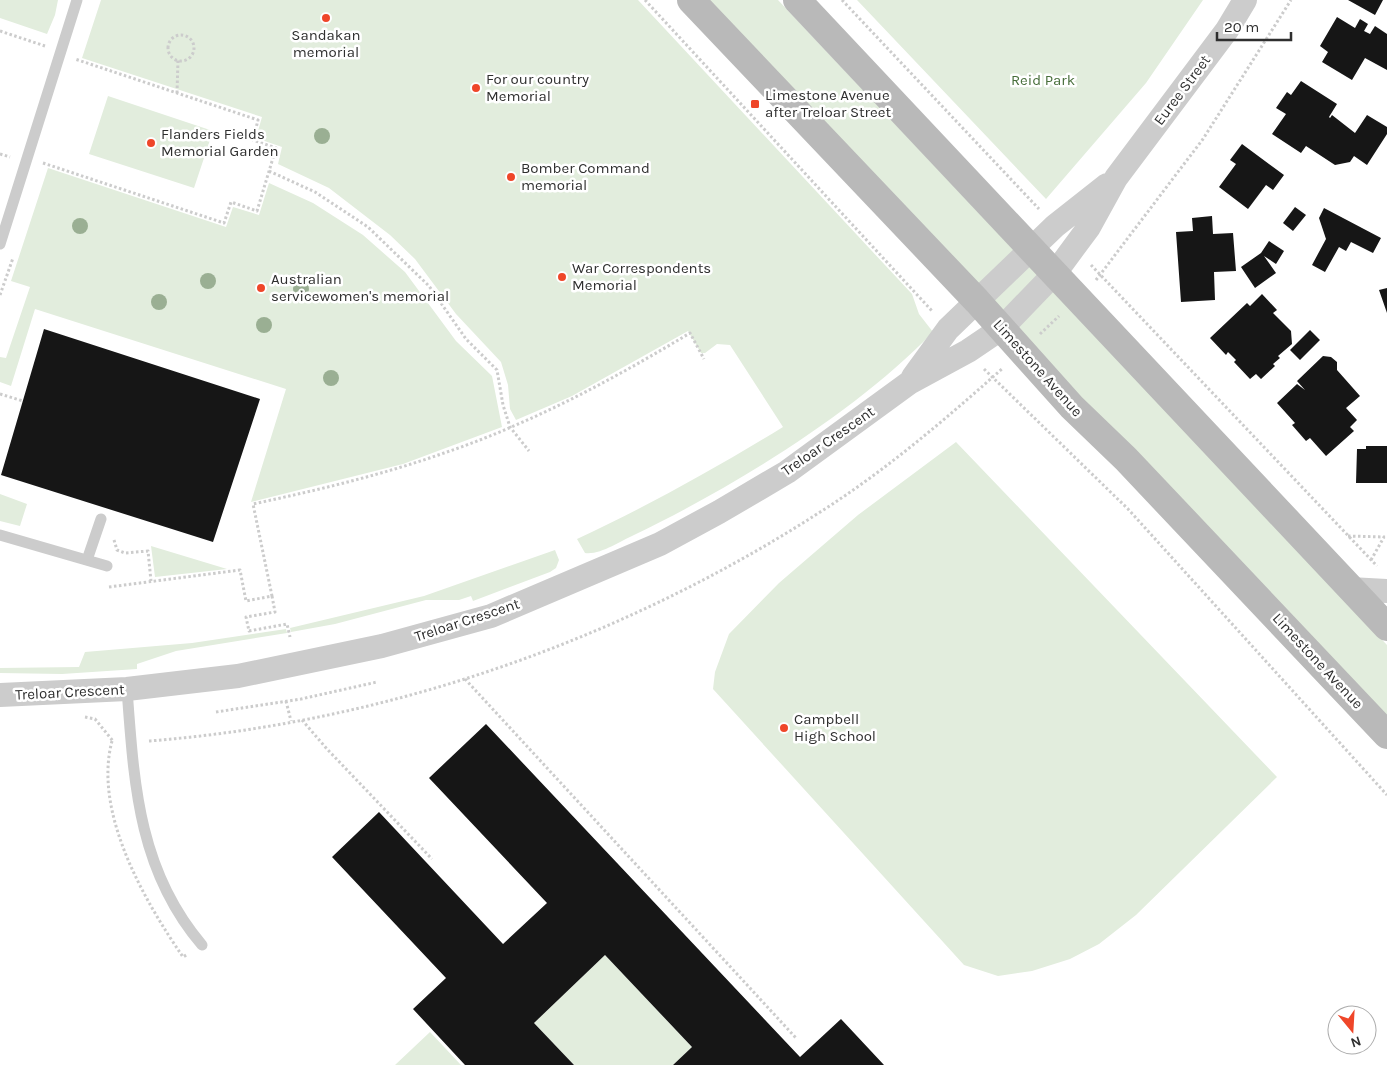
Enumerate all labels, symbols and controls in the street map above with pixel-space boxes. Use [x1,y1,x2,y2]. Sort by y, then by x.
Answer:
scale bar [1217,10,1291,42]
marker: Sandakan memorial [320,12,332,24]
text: 20 m [1224,18,1259,36]
place label: Sandakan memorial [291,26,361,61]
street label: Euree Street [1150,51,1214,129]
place label: For our country Memorial [486,70,589,105]
park label: Reid Park [1011,71,1075,89]
marker: For our country Memorial [470,82,482,94]
place label: Limestone Avenue after Treloar Street [765,86,891,121]
marker: Limestone Avenue after Treloar Street [749,98,761,110]
place label: Flanders Fields Memorial Garden [161,125,279,160]
marker: Flanders Fields Memorial Garden [145,137,157,149]
place label: Bomber Command memorial [521,159,650,194]
marker: Bomber Command memorial [505,171,517,183]
place label: War Correspondents Memorial [572,259,711,294]
place label: Australian servicewomen's memorial [271,270,449,305]
marker: War Correspondents Memorial [556,271,568,283]
marker: Australian servicewomen's memorial [255,282,267,294]
street label: Limestone Avenue [990,316,1086,420]
street label: Treloar Crescent [778,402,878,480]
street label: Treloar Crescent [412,594,522,645]
street label: Limestone Avenue [1269,609,1367,713]
street label: Treloar Crescent [15,680,126,704]
place label: Campbell High School [794,710,876,745]
marker: Campbell High School [778,722,790,734]
north arrow [1327,1005,1377,1055]
text: N [1348,1032,1363,1052]

